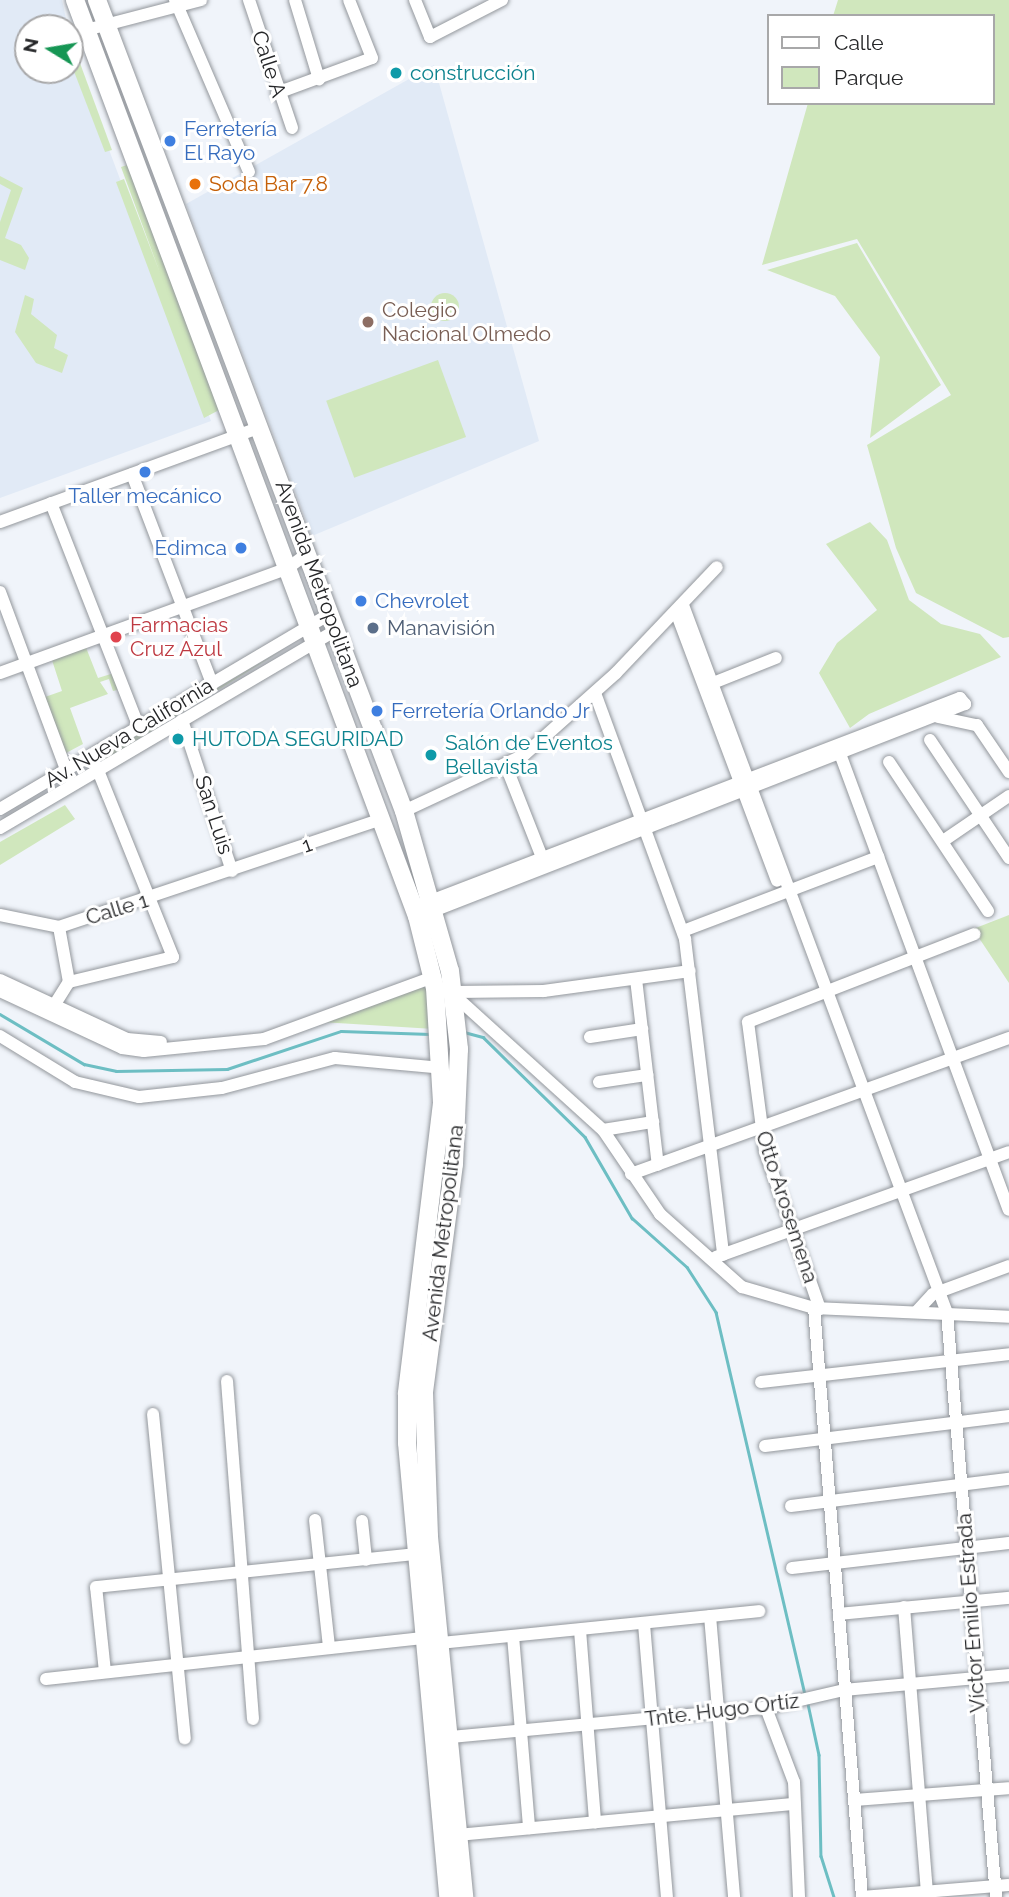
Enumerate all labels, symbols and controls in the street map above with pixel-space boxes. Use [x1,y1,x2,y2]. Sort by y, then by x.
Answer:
north arrow [14,14,84,84]
legend [768,14,995,105]
street label: Calle A [246,27,292,101]
text: Calle [834,30,884,55]
text: N [18,36,43,55]
place label: construcción [410,60,535,86]
marker: construcción [388,65,404,81]
text: Parque [834,65,903,90]
place label: Ferretería El Rayo [184,116,277,166]
marker: Ferretería El Rayo [162,133,178,149]
place label: Soda Bar 7.8 [209,171,329,197]
marker: Soda Bar 7.8 [187,176,203,192]
place label: Colegio Nacional Olmedo [382,297,552,347]
marker: Colegio Nacional Olmedo [360,314,376,330]
marker: Taller mecánico [137,464,153,480]
street label: Avenida Metropolitana [270,477,368,691]
place label: Taller mecánico [68,483,222,509]
place label: Edimca [155,535,227,561]
marker: Edimca [233,540,249,556]
place label: Chevrolet [375,588,469,614]
marker: Chevrolet [353,593,369,609]
place label: Farmacias Cruz Azul [130,612,228,662]
place label: Manavisión [387,615,495,641]
marker: Manavisión [365,620,381,636]
marker: Farmacias Cruz Azul [108,629,124,645]
street label: Av. Nueva California [40,673,218,793]
place label: Ferretería Orlando Jr [391,698,590,724]
marker: Ferretería Orlando Jr [369,703,385,719]
place label: HUTODA SEGURIDAD [192,726,404,752]
place label: Salón de Eventos Bellavista [445,730,613,780]
marker: HUTODA SEGURIDAD [170,731,186,747]
marker: Salón de Eventos Bellavista [423,747,439,763]
street label: San Luis [189,772,239,858]
street label: 1 [299,832,315,858]
street label: Calle 1 [83,888,151,930]
street label: Avenida Metropolitana [417,1123,469,1343]
street label: Otto Arosemena [750,1127,824,1287]
street label: Víctor Emilio Estrada [951,1512,991,1714]
street label: Tnte. Hugo Ortíz [643,1688,801,1732]

